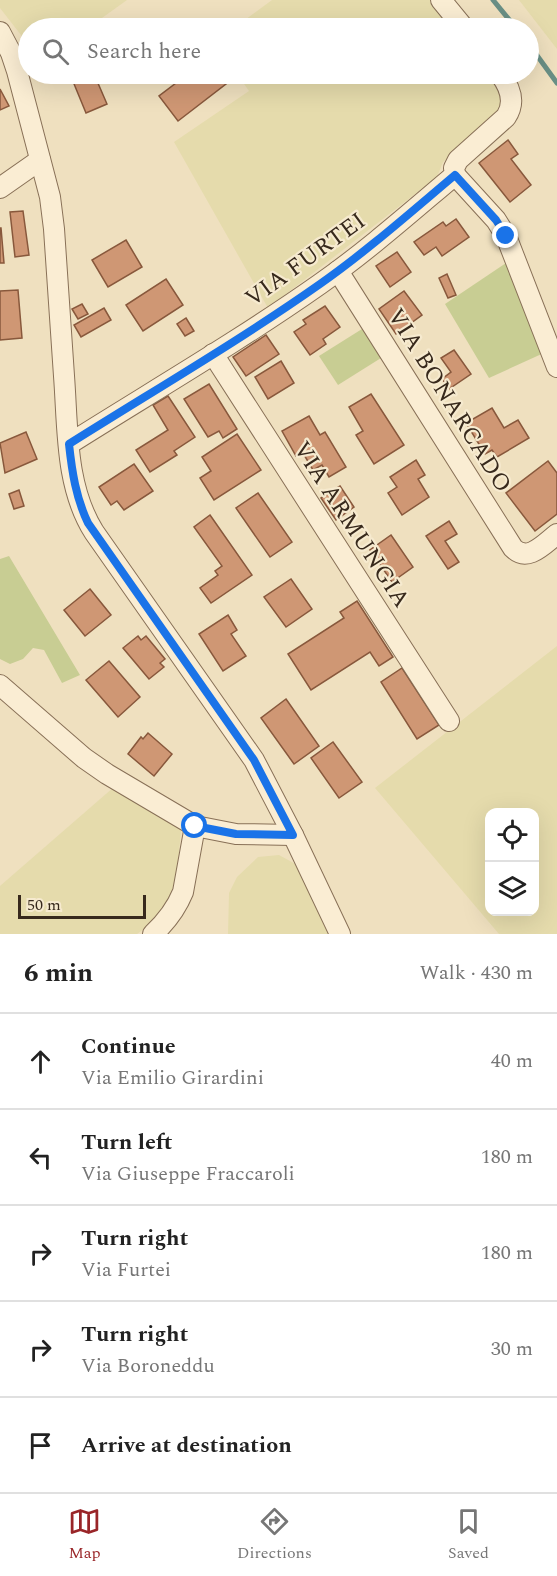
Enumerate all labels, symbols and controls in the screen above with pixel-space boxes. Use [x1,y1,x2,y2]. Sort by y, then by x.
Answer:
search box [18,18,539,84]
icon: search [39,35,72,68]
text: Search here [87,35,201,68]
street label: VIA FURTEI [238,203,374,316]
route end [492,222,518,248]
street label: VIA BONARCADO [378,301,521,500]
street label: VIA ARMUNGIA [284,434,419,615]
map controls [485,808,539,916]
button: locate [485,808,539,862]
route start [181,812,207,838]
button: layers [485,862,539,916]
scale bar [18,892,146,920]
text: 50 m [27,893,61,917]
text: 6 min [24,953,93,993]
text: Walk · 430 m [420,958,533,988]
text: Continue [81,1030,176,1063]
icon: ahead [24,1045,57,1078]
text: 40 m [491,1046,533,1076]
text: Via Emilio Girardini [81,1063,264,1093]
text: Turn left [81,1126,173,1159]
icon: left [24,1141,57,1174]
text: 180 m [481,1142,533,1172]
text: Via Giuseppe Fraccaroli [81,1159,295,1189]
text: Turn right [81,1222,188,1255]
icon: right [24,1237,57,1270]
text: 180 m [481,1238,533,1268]
text: Via Furtei [81,1255,171,1285]
text: Turn right [81,1318,188,1351]
icon: right [24,1333,57,1366]
text: 30 m [491,1334,533,1364]
text: Via Boroneddu [81,1351,215,1381]
icon: arrive [24,1429,57,1462]
text: Arrive at destination [81,1429,292,1462]
tab: Map [68,1505,101,1565]
tab: Directions [237,1505,312,1565]
tab: Saved [448,1505,489,1565]

